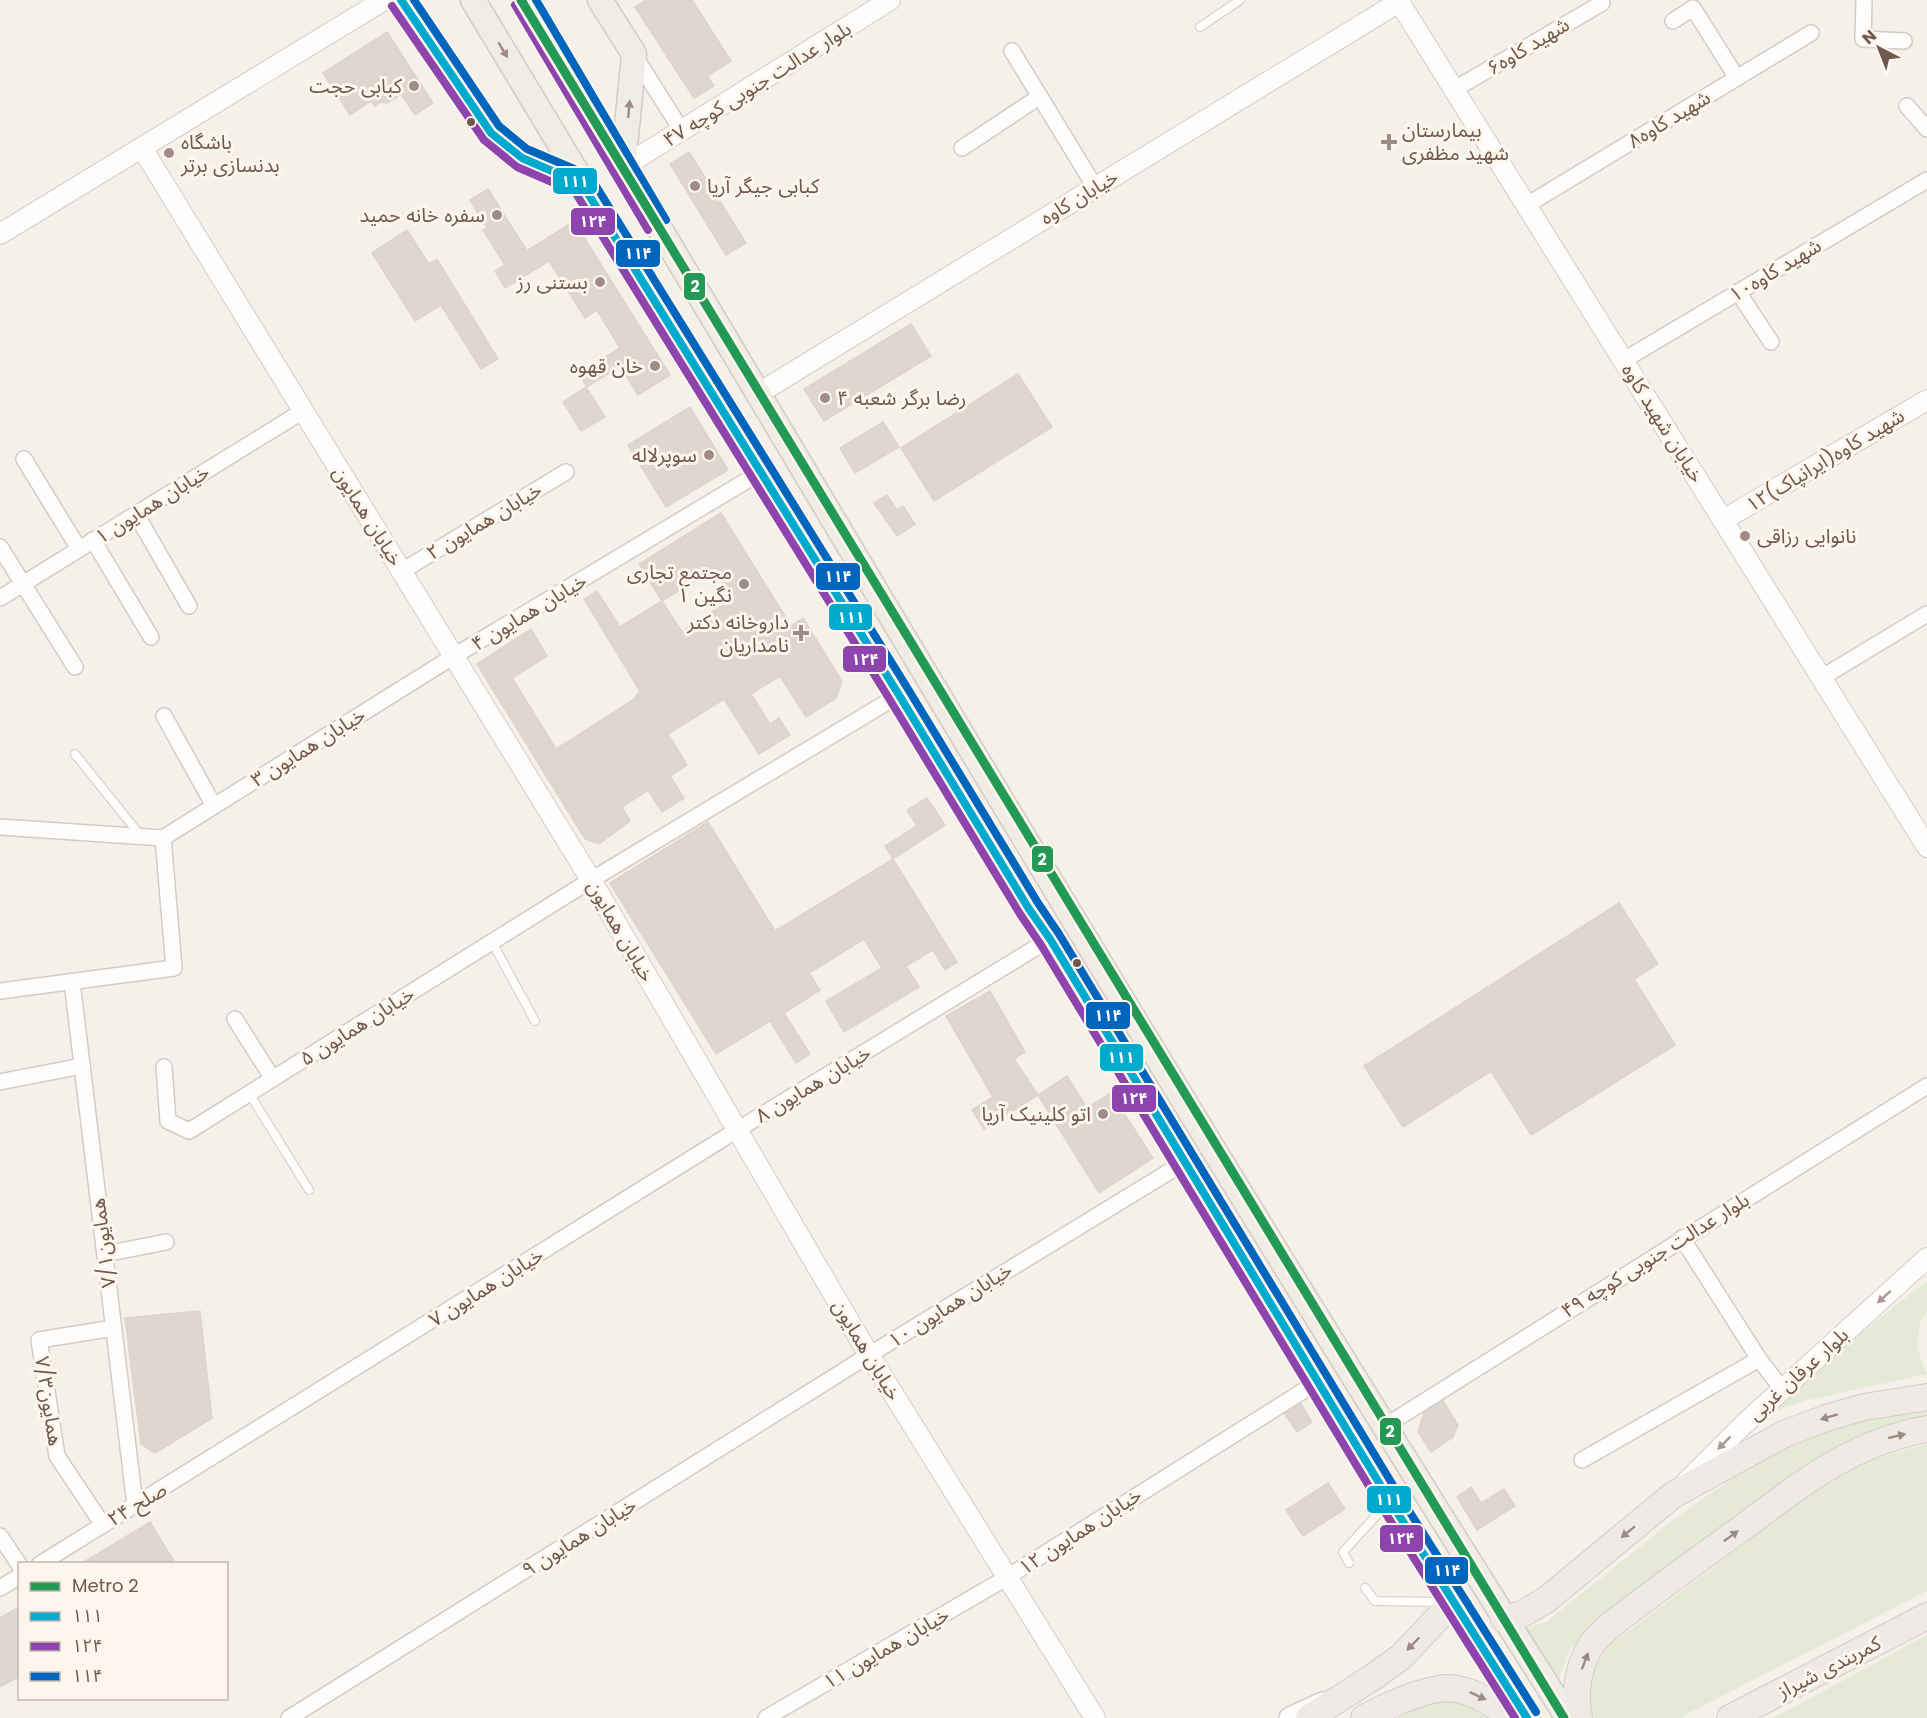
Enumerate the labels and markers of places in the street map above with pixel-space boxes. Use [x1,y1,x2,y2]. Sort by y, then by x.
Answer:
place label: کبابی حجت [309,72,403,100]
marker: کبابی حجت [407,79,421,93]
unlabelled marker [465,116,477,128]
place label: بیمارستان شهید مظفری [1402,116,1509,167]
place label: باشگاه بدنسازی برتر [180,128,280,179]
marker: بیمارستان شهید مظفری [1380,133,1398,151]
marker: باشگاه بدنسازی برتر [162,146,176,160]
place label: کبابی جیگر آریا [707,172,820,200]
marker: کبابی جیگر آریا [688,179,702,193]
place label: سفره خانه حمید [359,201,485,229]
marker: سفره خانه حمید [490,208,504,222]
place label: بستنی رز [516,268,588,296]
marker: بستنی رز [593,275,607,289]
place label: خان قهوه [570,352,643,380]
marker: خان قهوه [648,359,662,373]
place label: رضا برگر شعبه ۴ [837,384,966,412]
marker: رضا برگر شعبه ۴ [818,391,832,405]
place label: سوپرلاله [632,441,697,469]
marker: سوپرلاله [702,448,716,462]
place label: نانوایی رزاقی [1757,522,1856,550]
marker: نانوایی رزاقی [1738,529,1752,543]
place label: مجتمع تجاری نگین ۱ [627,558,732,609]
marker: مجتمع تجاری نگین ۱ [737,577,751,591]
place label: داروخانه دکتر نامداریان [686,608,789,659]
marker: داروخانه دکتر نامداریان [794,626,808,640]
unlabelled marker [1071,957,1083,969]
place label: اتو کلینیک آریا [981,1100,1091,1128]
marker: اتو کلینیک آریا [1096,1107,1110,1121]

